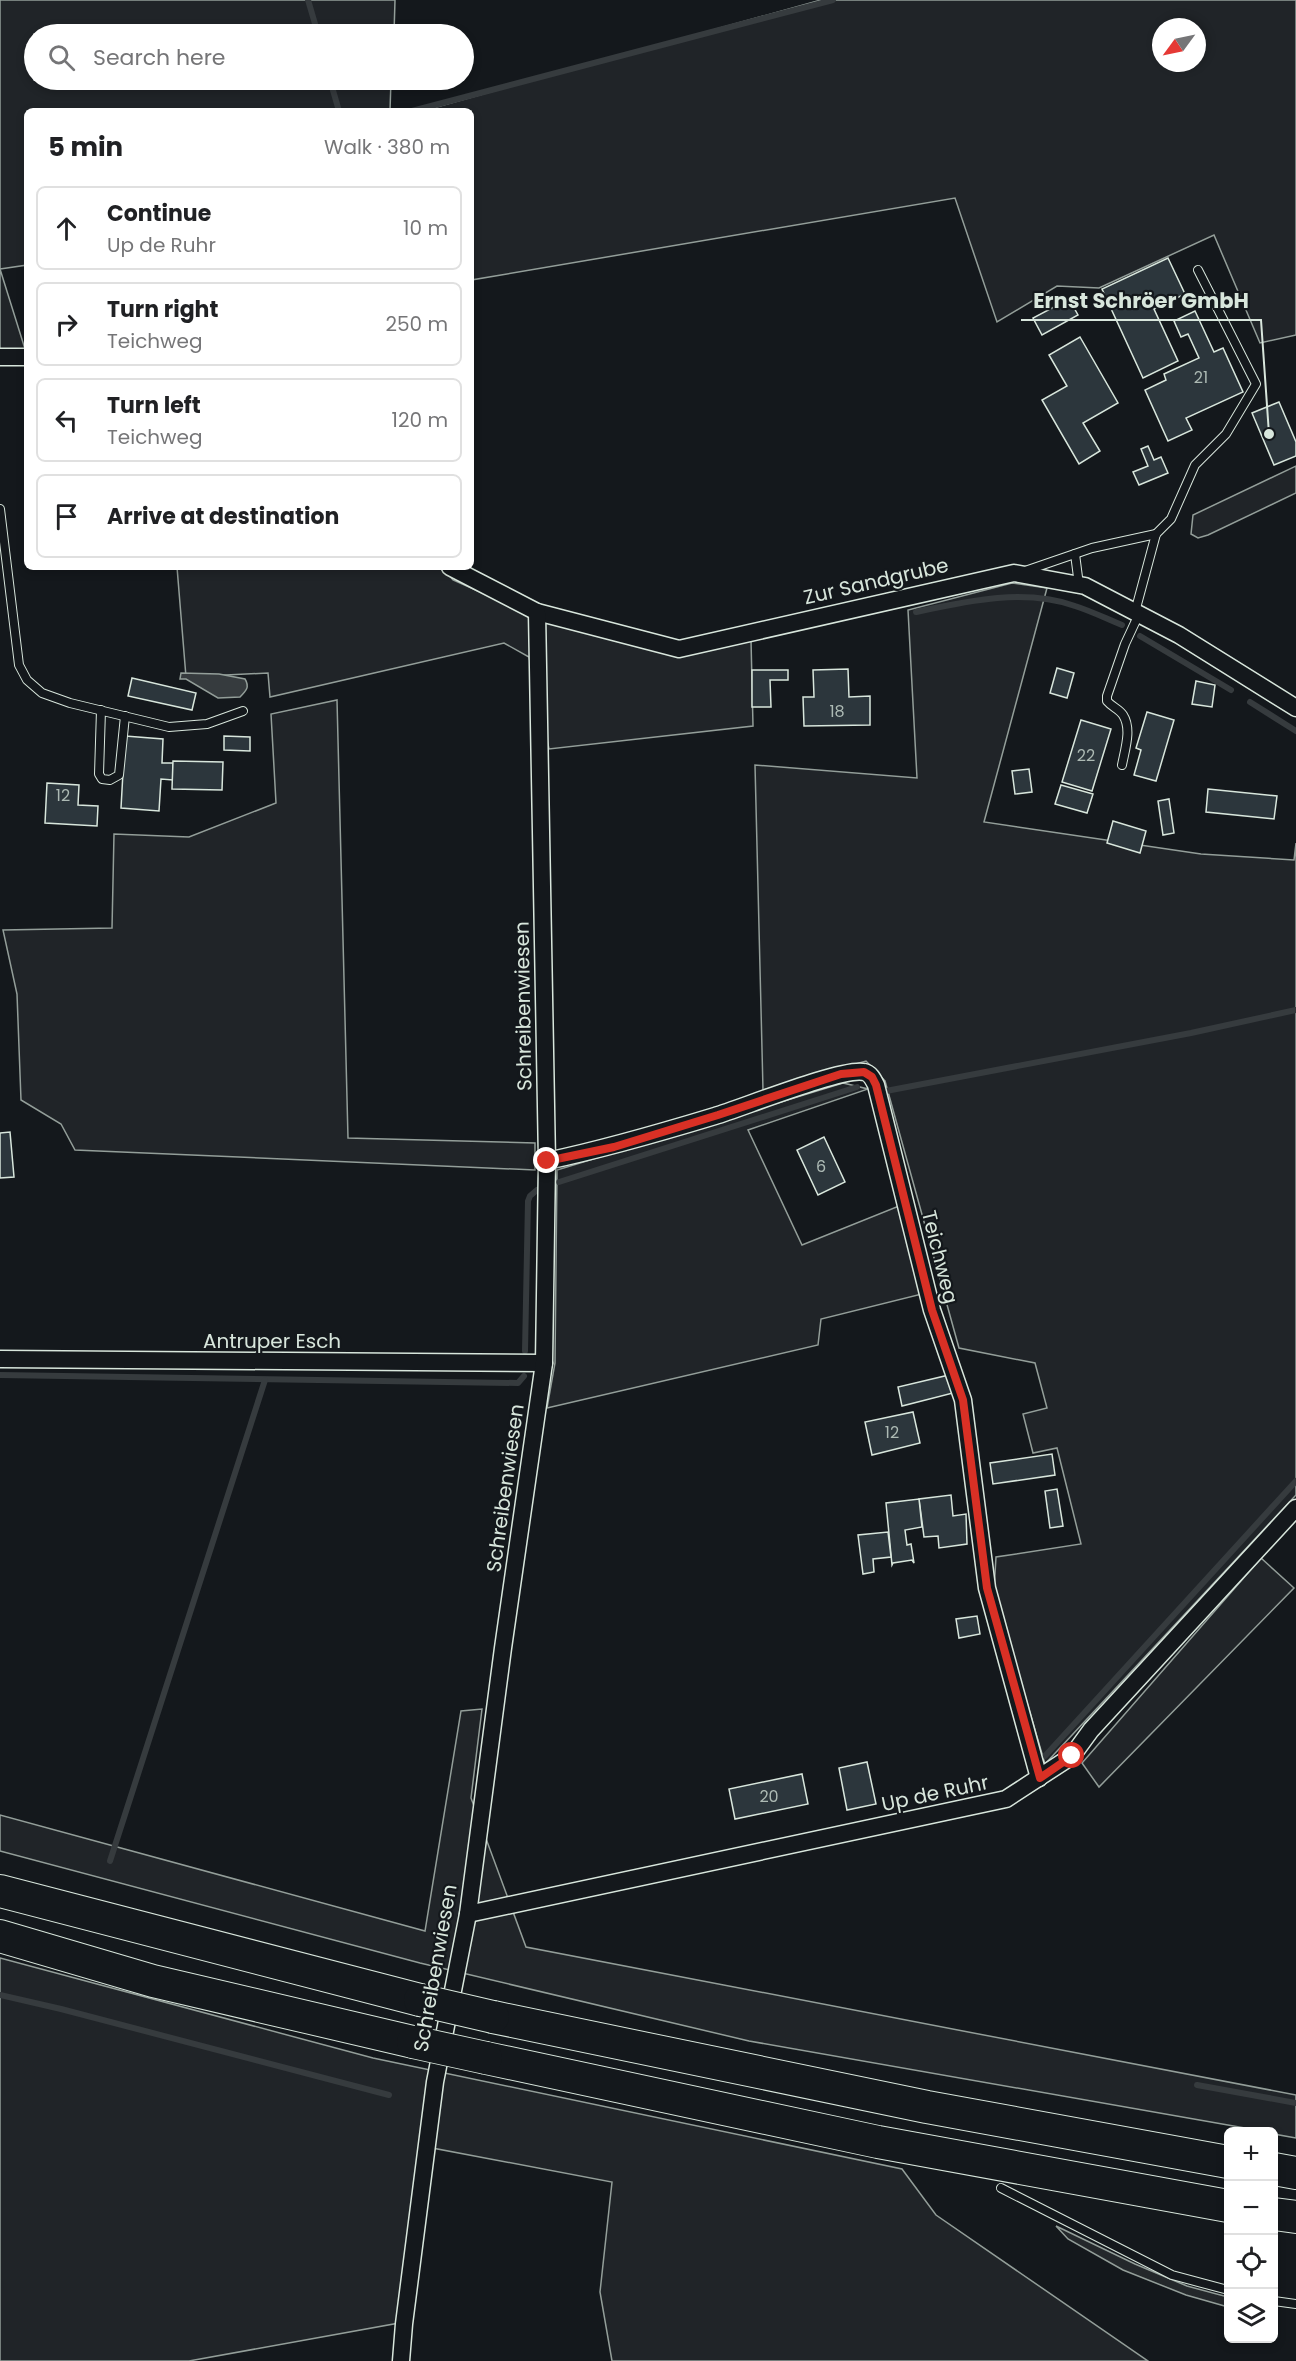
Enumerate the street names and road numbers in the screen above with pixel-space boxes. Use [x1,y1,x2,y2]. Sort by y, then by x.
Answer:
street label: Zur Sandgrube [801,551,951,611]
street label: Schreibenwiesen [508,921,538,1091]
street label: Teichweg [915,1207,965,1307]
street label: Antruper Esch [203,1327,341,1355]
street label: Schreibenwiesen [479,1402,531,1574]
street label: Up de Ruhr [879,1768,991,1818]
street label: Schreibenwiesen [406,1882,464,2054]

